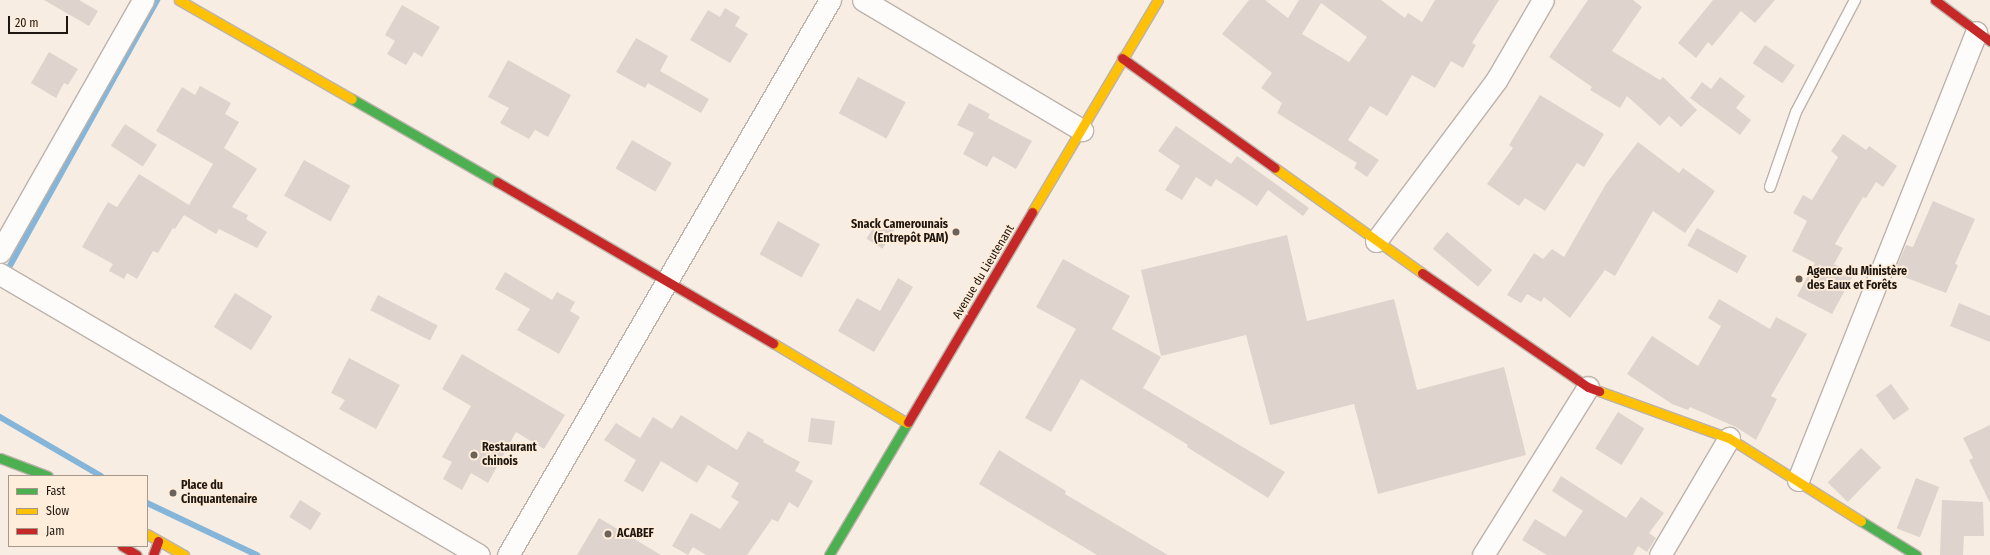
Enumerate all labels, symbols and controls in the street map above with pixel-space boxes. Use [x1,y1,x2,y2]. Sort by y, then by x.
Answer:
scale bar [10,8,70,34]
text: 20 m [15,16,39,30]
place label: Snack Camerounais (Entrepôt PAM) [851,218,948,246]
street label: Avenue du Lieutenant [950,222,1018,322]
marker: Snack Camerounais (Entrepôt PAM) [951,227,961,237]
place label: Agence du Ministère des Eaux et Forêts [1807,265,1907,293]
marker: Agence du Ministère des Eaux et Forêts [1794,274,1804,284]
place label: Restaurant chinois [482,441,537,469]
marker: Restaurant chinois [469,450,479,460]
legend [8,475,148,547]
place label: Place du Cinquantenaire [181,479,257,507]
text: Fast [46,484,65,498]
marker: Place du Cinquantenaire [168,488,178,498]
text: Slow [46,504,69,518]
text: Jam [46,524,64,538]
place label: ACABEF [617,527,654,541]
marker: ACABEF [602,528,614,540]

